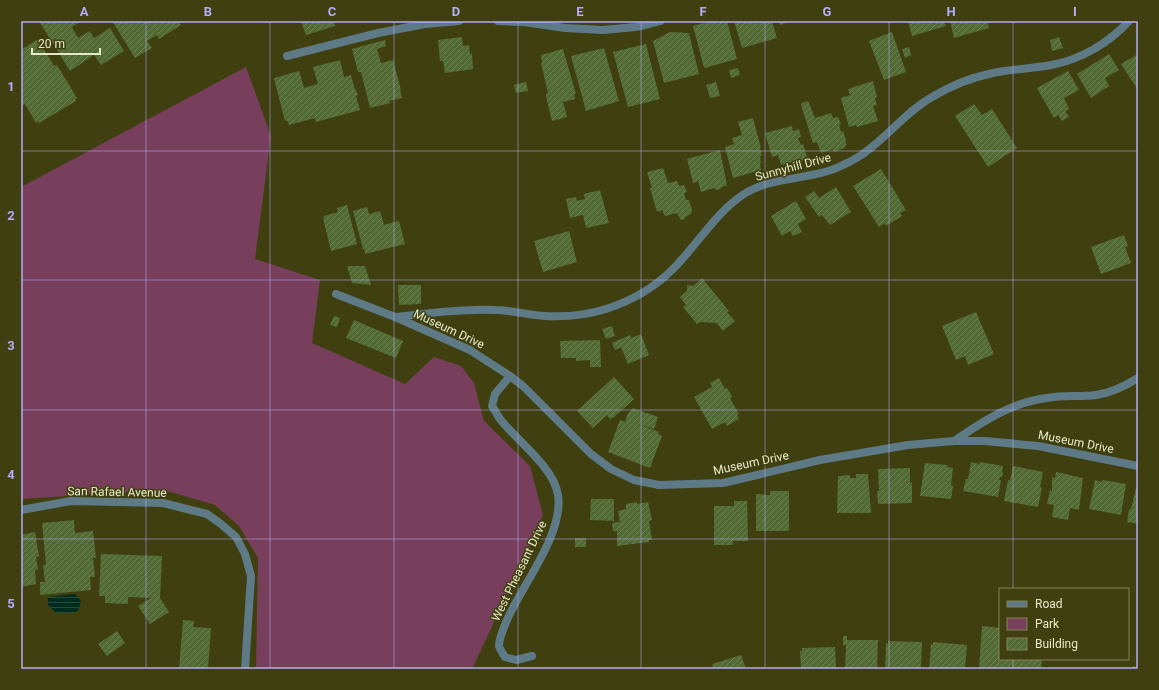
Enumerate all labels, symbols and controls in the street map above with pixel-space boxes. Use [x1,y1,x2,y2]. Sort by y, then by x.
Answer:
text: A [80,4,89,19]
text: B [204,4,212,19]
text: C [328,4,337,19]
text: D [452,4,460,19]
text: E [576,4,584,19]
text: F [699,4,707,19]
text: G [823,4,832,19]
text: H [946,4,956,19]
text: I [1073,4,1077,19]
scale bar [32,30,100,56]
text: 20 m [38,37,65,51]
text: 1 [7,79,15,94]
street label: Sunnyhill Drive [754,150,832,184]
text: 2 [7,208,15,223]
street label: Museum Drive [411,306,487,352]
text: 3 [7,338,15,353]
street label: Museum Drive [1037,428,1115,456]
street label: Museum Drive [712,448,790,478]
text: 4 [7,467,15,482]
street label: San Rafael Avenue [67,484,167,500]
street label: West Pheasant Drive [489,518,549,624]
legend [999,588,1129,660]
text: 5 [7,596,15,611]
text: Road [1035,597,1063,611]
text: Park [1035,617,1060,631]
text: Building [1035,637,1078,651]

